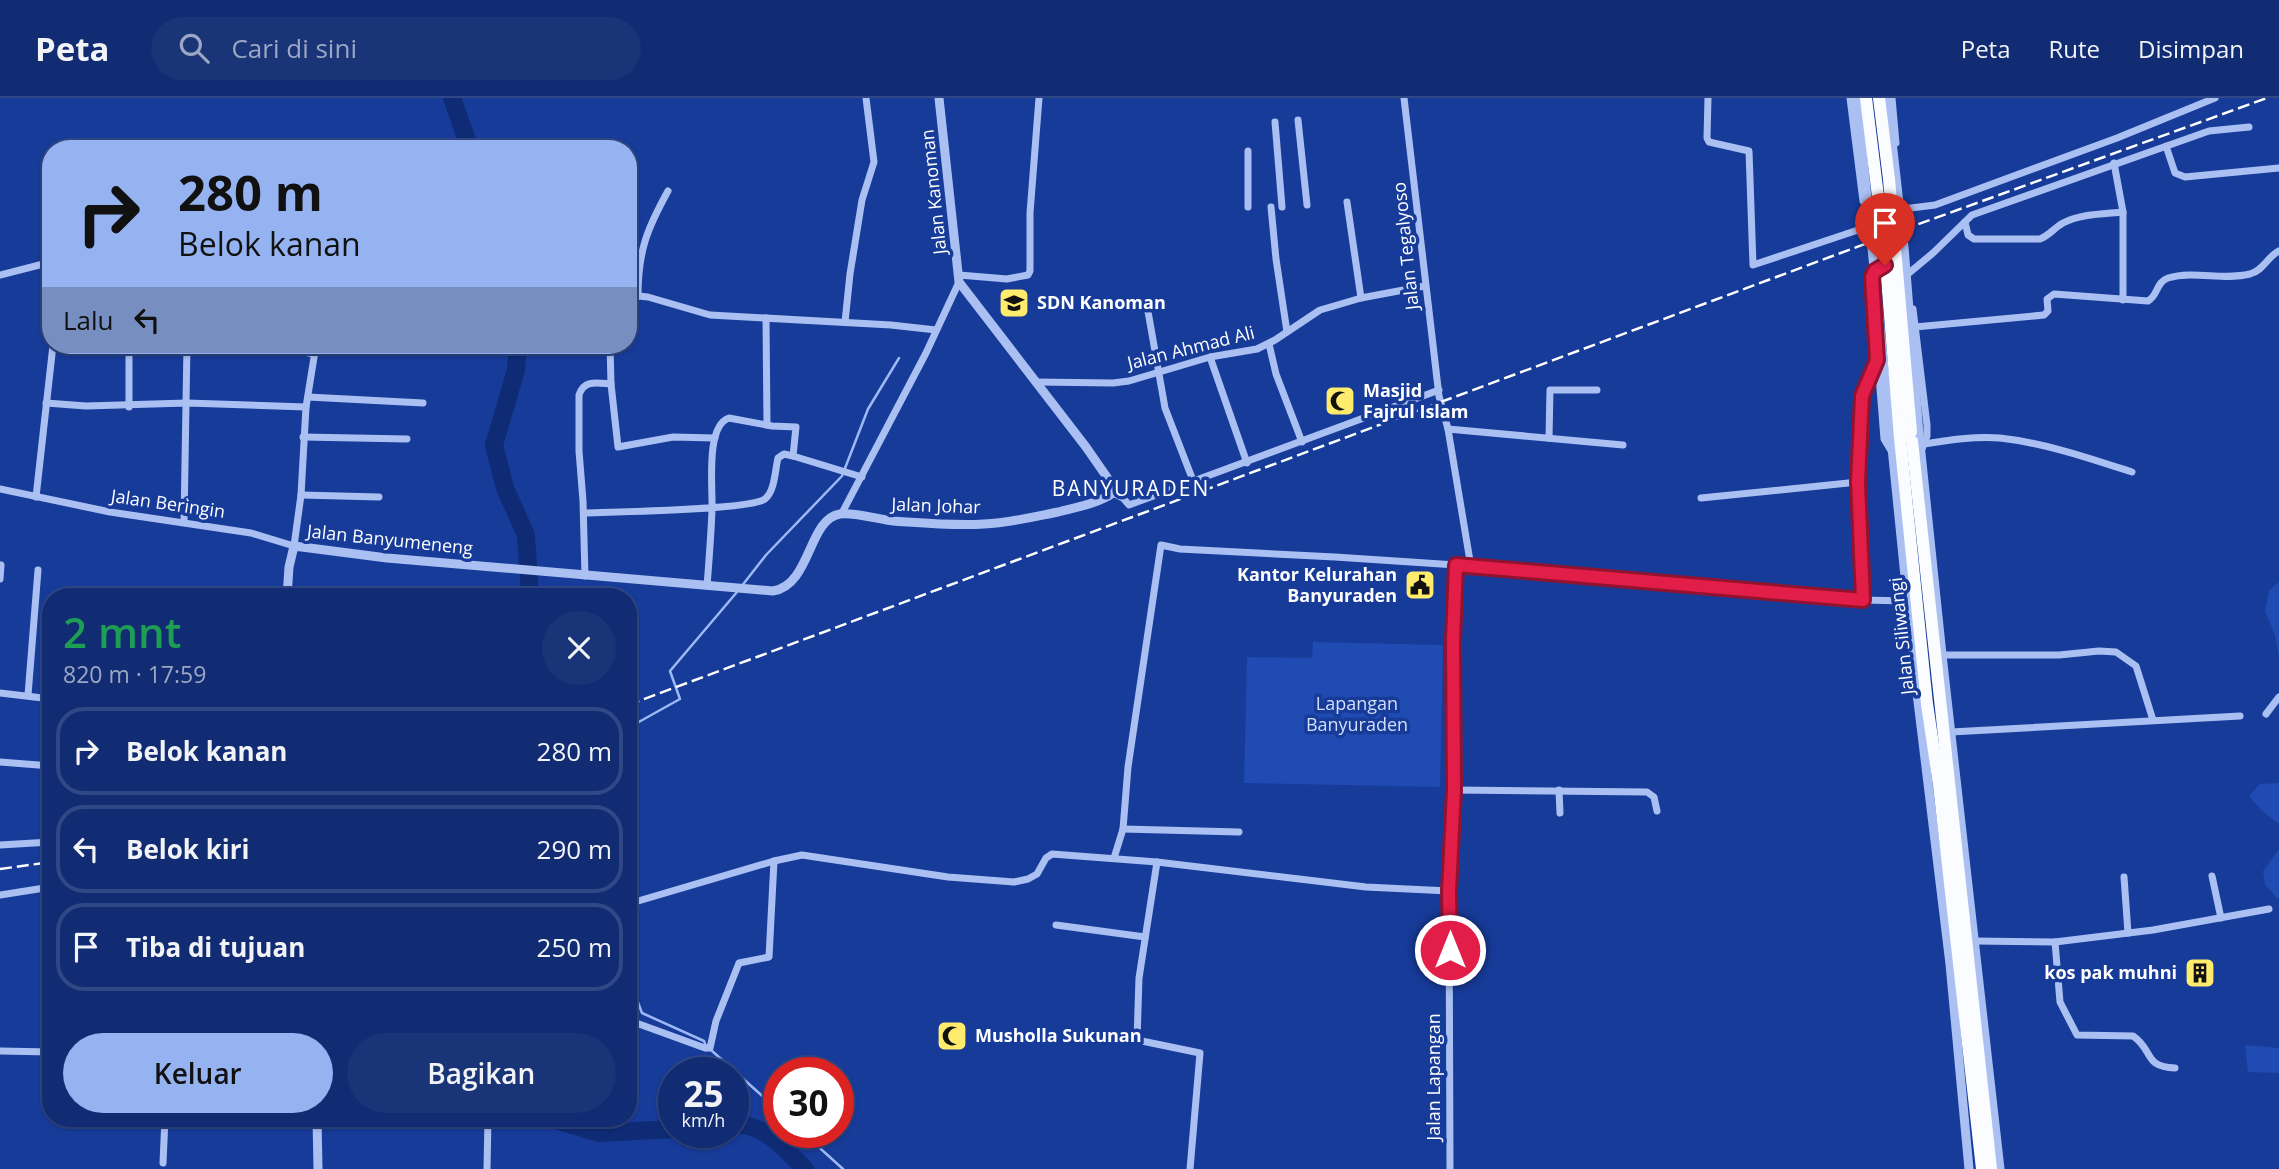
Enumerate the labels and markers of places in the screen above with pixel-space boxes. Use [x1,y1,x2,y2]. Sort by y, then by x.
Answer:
pin [1855,193,1915,265]
school or university icon: SDN Kanoman [997,286,1031,320]
place label: SDN Kanoman [1037,290,1166,314]
place label: Masjid Fajrul Islam [1363,378,1468,423]
mosque icon: Masjid Fajrul Islam [1323,384,1357,418]
place label: Kantor Kelurahan Banyuraden [1237,562,1397,607]
public building icon: Kantor Kelurahan Banyuraden [1403,568,1437,602]
building icon: kos pak muhni [2183,956,2217,990]
place label: kos pak muhni [2044,960,2177,984]
mosque icon: Musholla Sukunan [935,1019,969,1053]
place label: Musholla Sukunan [975,1023,1142,1047]

